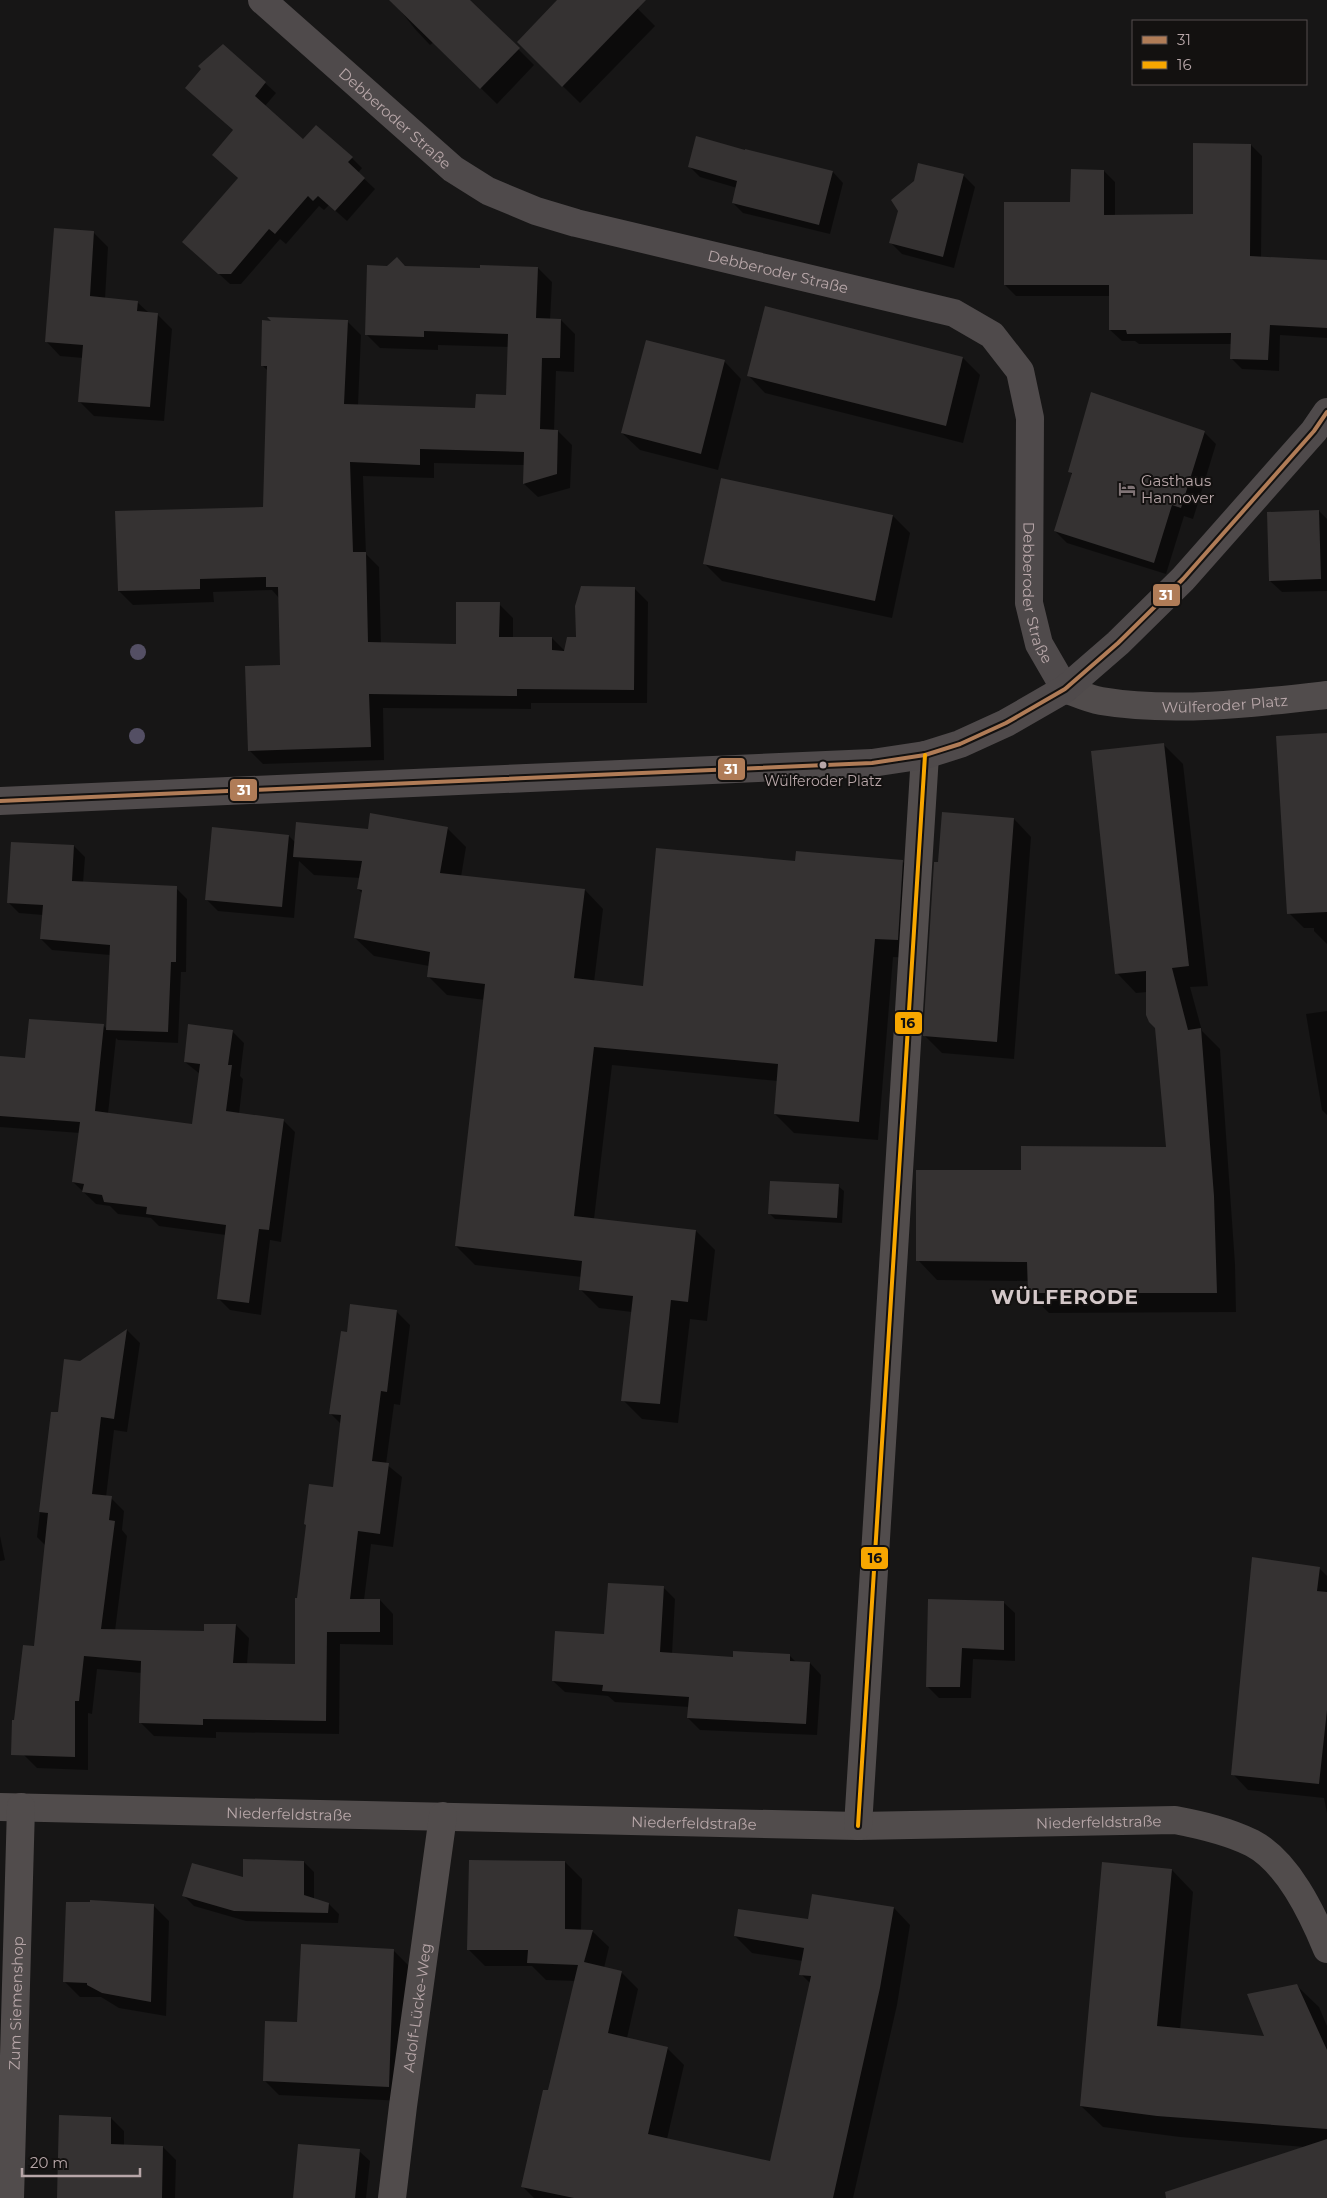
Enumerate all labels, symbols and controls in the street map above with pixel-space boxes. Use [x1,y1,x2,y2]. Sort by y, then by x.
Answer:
legend [1132,20,1307,85]
text: 31 [1177,30,1191,49]
text: 16 [1177,55,1192,74]
street label: Debberoder Straße [335,63,456,173]
street label: Debberoder Straße [706,245,850,297]
place label: Gasthaus Hannover [1141,471,1215,507]
hotel icon: Gasthaus Hannover [1117,479,1137,499]
street label: Debberoder Straße [1019,522,1057,667]
line badge: 31 [1152,583,1181,607]
text: 31 [1158,586,1173,604]
street label: Wülferoder Platz [1161,690,1289,716]
line badge: 31 [717,757,746,781]
text: 31 [723,760,738,778]
marker: Wülferoder Platz [818,760,828,770]
place label: Wülferoder Platz [764,772,882,790]
line badge: 31 [229,778,258,802]
text: 31 [236,781,251,799]
line badge: 16 [894,1011,923,1035]
text: 16 [901,1014,915,1032]
district label: WÜLFERODE [991,1285,1139,1309]
line badge: 16 [860,1546,889,1570]
text: 16 [868,1549,882,1567]
street label: Niederfeldstraße [226,1803,352,1824]
street label: Niederfeldstraße [631,1811,757,1833]
street label: Niederfeldstraße [1036,1811,1162,1832]
street label: Zum Siemenshop [4,1936,27,2070]
street label: Adolf-Lücke-Weg [398,1942,435,2074]
scale bar [22,2146,140,2178]
text: 20 m [30,2153,68,2172]

